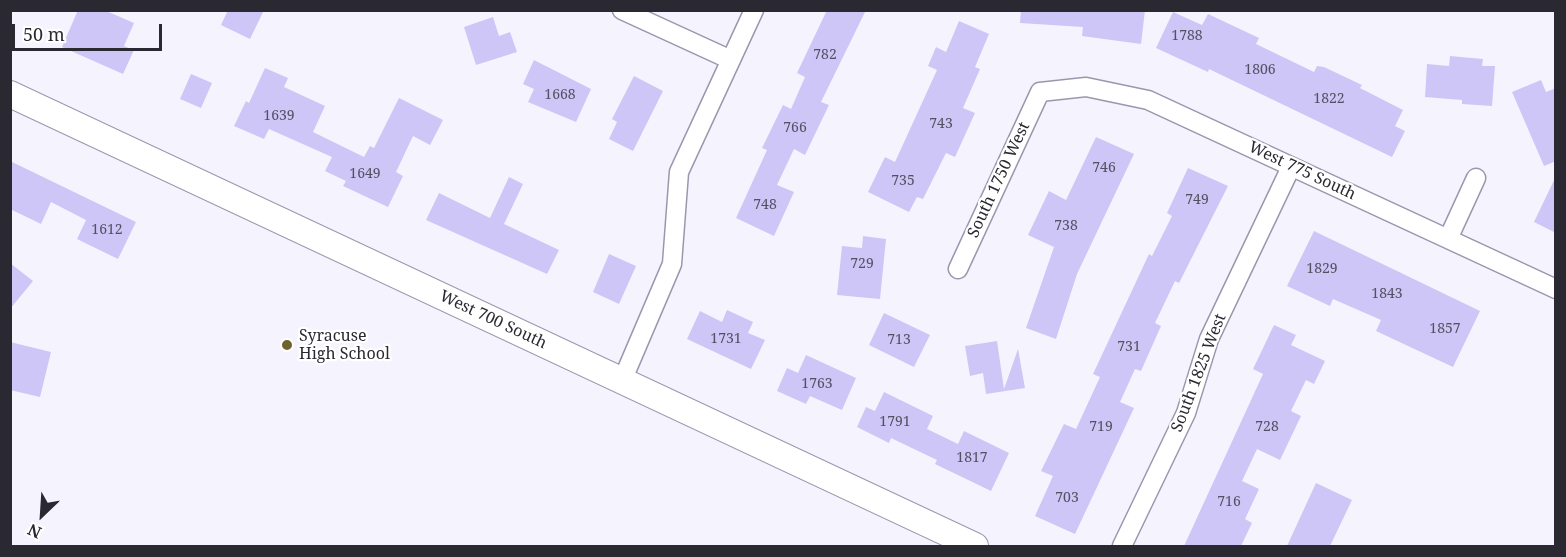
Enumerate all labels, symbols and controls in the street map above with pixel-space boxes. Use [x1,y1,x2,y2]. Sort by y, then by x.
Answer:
scale bar [15,12,165,50]
text: 50 m [23,22,65,46]
house number: 1788 [1171,28,1203,44]
house number: 782 [813,47,837,63]
house number: 1806 [1244,62,1276,78]
house number: 1668 [544,87,576,103]
house number: 1822 [1313,91,1345,107]
house number: 1639 [263,108,295,124]
house number: 743 [929,116,953,132]
street label: South 1750 West [964,119,1034,241]
house number: 766 [783,120,807,136]
street label: West 775 South [1245,138,1359,204]
house number: 746 [1092,160,1116,176]
house number: 1649 [349,166,381,182]
house number: 735 [891,173,915,189]
house number: 749 [1185,192,1209,208]
house number: 748 [753,197,777,213]
house number: 738 [1054,218,1078,234]
house number: 1612 [91,222,123,238]
house number: 729 [850,256,874,272]
house number: 1829 [1306,261,1338,277]
house number: 1843 [1371,286,1403,302]
street label: West 700 South [436,287,550,353]
street label: South 1825 West [1168,311,1230,435]
house number: 1857 [1429,321,1461,337]
place label: Syracuse High School [299,326,390,364]
house number: 1731 [710,331,742,347]
house number: 713 [887,332,911,348]
marker: Syracuse High School [280,338,294,352]
house number: 731 [1117,339,1141,355]
house number: 1763 [801,376,833,392]
house number: 1791 [879,414,911,430]
house number: 719 [1089,419,1113,435]
house number: 728 [1255,419,1279,435]
house number: 1817 [956,450,988,466]
north arrow [12,485,72,545]
house number: 703 [1055,490,1079,506]
house number: 716 [1217,494,1241,510]
text: N [24,519,45,544]

